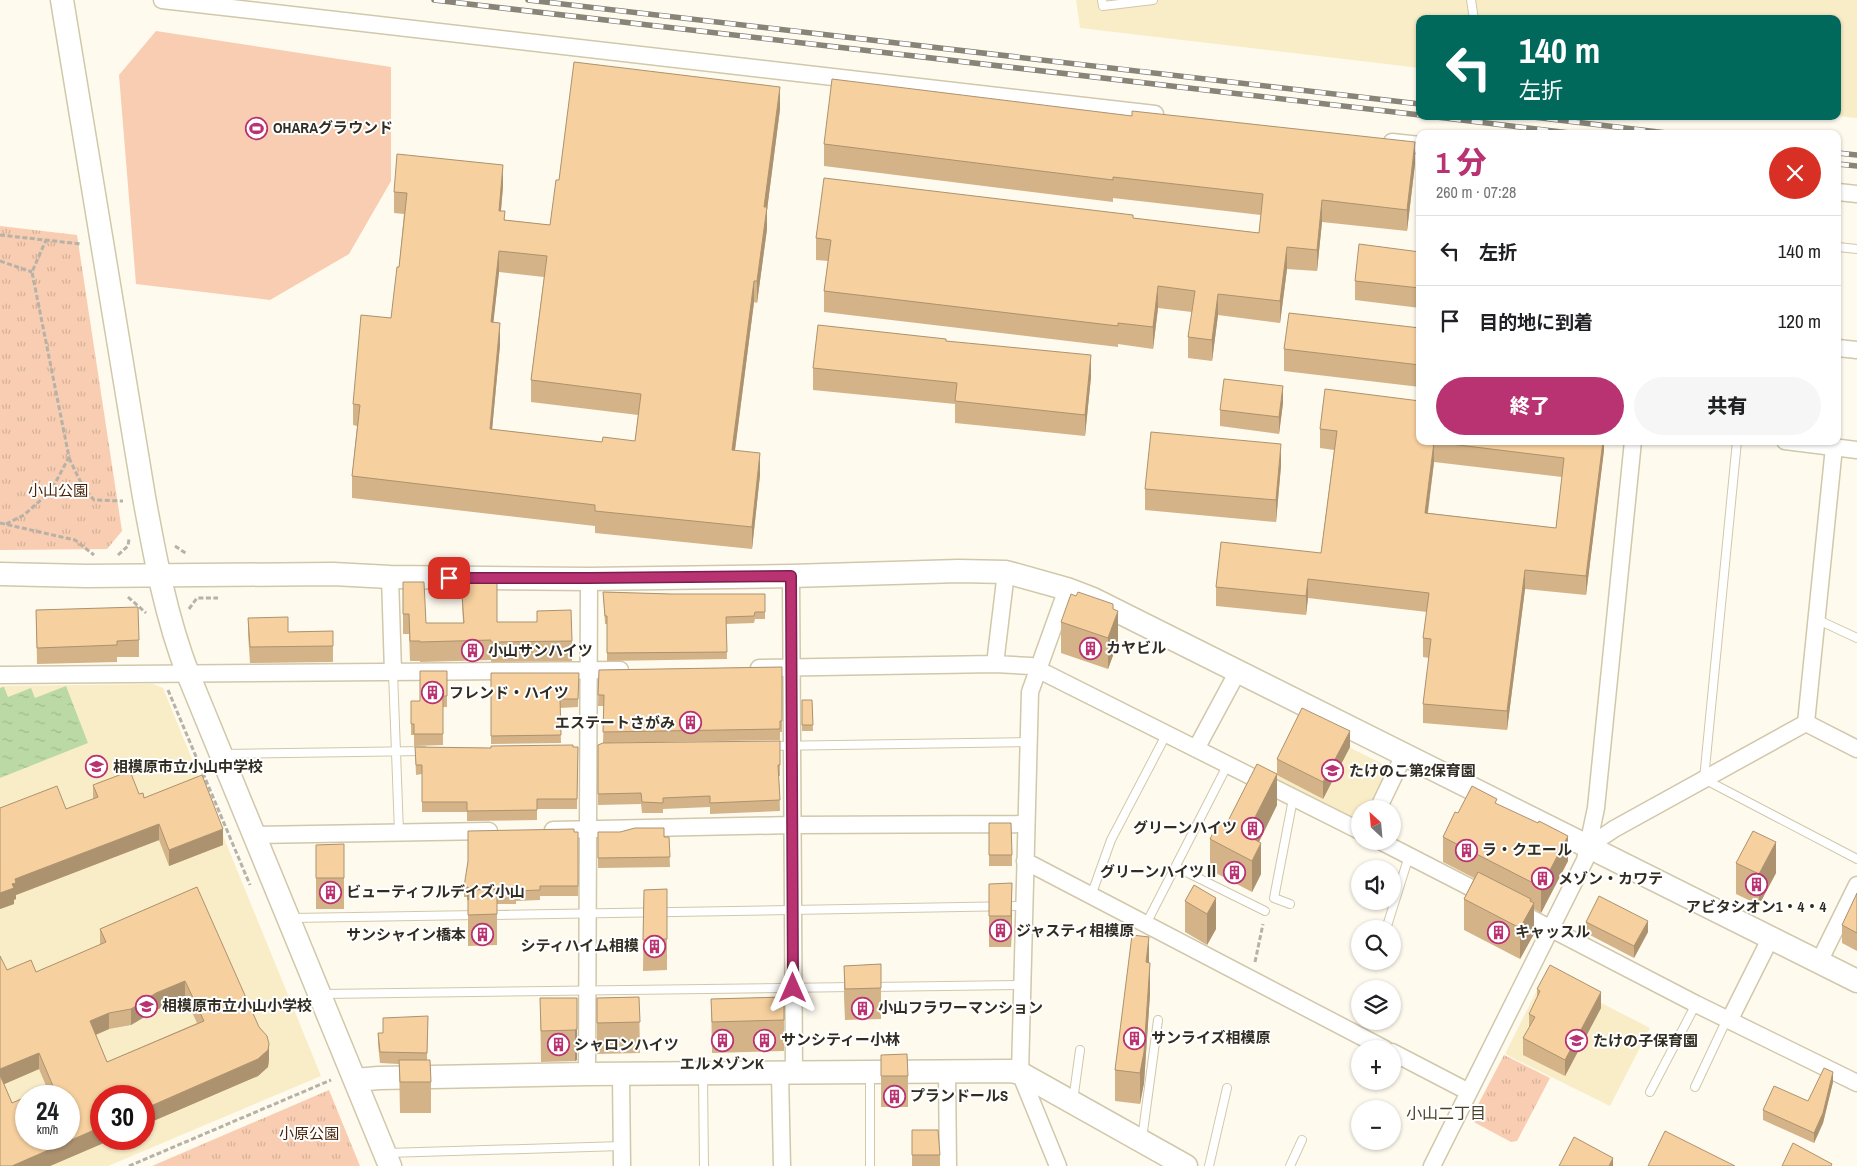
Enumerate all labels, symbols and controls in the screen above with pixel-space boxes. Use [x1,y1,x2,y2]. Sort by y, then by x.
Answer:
text: 140 m [1519,27,1600,74]
icon: left [1436,35,1501,100]
text: 左折 [1519,75,1563,105]
sports icon: OHARAグラウンド [245,116,269,140]
place label: OHARAグラウンド [273,117,393,138]
text: 1 分 [1436,142,1487,182]
button: close [1769,147,1821,199]
text: 260 m · 07:28 [1436,181,1516,203]
icon: left [1436,237,1464,265]
text: 140 m [1778,238,1821,264]
text: 左折 [1479,239,1517,265]
icon: arrive [1436,307,1464,335]
text: 120 m [1778,308,1821,334]
text: 目的地に到着 [1479,309,1593,335]
button: 終了 [1436,377,1624,435]
button: 共有 [1634,377,1821,435]
park label: 小山公園 [28,480,88,501]
pin [428,557,470,599]
icon: arrive [435,564,463,592]
building icon: カヤビル [1078,636,1102,660]
place label: カヤビル [1106,637,1166,658]
building icon: 小山サンハイツ [460,639,484,663]
place label: 小山サンハイツ [488,640,593,661]
building icon: フレンド・ハイツ [421,681,445,705]
place label: フレンド・ハイツ [449,682,569,703]
building icon: エステートさがみ [679,711,703,735]
place label: エステートさがみ [555,712,675,733]
school or university icon: 相模原市立小山中学校 [85,755,109,779]
place label: 相模原市立小山中学校 [113,756,263,777]
school or university icon: たけのこ第2保育園 [1321,759,1345,783]
place label: たけのこ第2保育園 [1349,760,1476,781]
north arrow [1351,800,1401,850]
map controls [1351,800,1401,1150]
building icon: グリーンハイツ [1241,816,1265,840]
place label: グリーンハイツ [1133,817,1237,838]
building icon: ラ・クエール [1454,838,1478,862]
place label: ラ・クエール [1482,839,1572,860]
building icon: グリーンハイツⅡ [1223,860,1247,884]
button: sound [1351,860,1401,910]
place label: グリーンハイツⅡ [1100,861,1219,882]
building icon: メゾン・カワテ [1530,867,1554,891]
place label: メゾン・カワテ [1558,868,1663,889]
building icon: アビタシオン1・4・4 [1744,872,1768,896]
building icon: ビューティフルデイズ小山 [318,880,342,904]
place label: ビューティフルデイズ小山 [346,881,525,902]
place label: アビタシオン1・4・4 [1686,896,1826,917]
building icon: ジャスティ相模原 [988,919,1012,943]
place label: ジャスティ相模原 [1016,920,1134,941]
button: search [1351,920,1401,970]
building icon: キャッスル [1487,920,1511,944]
place label: キャッスル [1515,921,1590,942]
building icon: サンシャイン橋本 [470,923,494,947]
place label: サンシャイン橋本 [346,924,466,945]
building icon: シティハイム相模 [643,934,667,958]
place label: シティハイム相模 [520,935,639,956]
position arrow [766,961,818,1013]
button: layers [1351,980,1401,1030]
school or university icon: 相模原市立小山小学校 [134,994,158,1018]
place label: 相模原市立小山小学校 [162,995,312,1016]
building icon: 小山フラワーマンション [850,996,874,1020]
place label: 小山フラワーマンション [878,997,1043,1018]
building icon: サンライズ相模原 [1123,1026,1147,1050]
place label: サンライズ相模原 [1151,1027,1271,1048]
building icon: サンシティー小林 [753,1028,777,1052]
building icon: エルメゾンK [710,1029,734,1053]
place label: サンシティー小林 [781,1029,900,1050]
school or university icon: たけの子保育園 [1565,1029,1589,1053]
place label: たけの子保育園 [1593,1030,1698,1051]
building icon: シャロンハイツ [546,1033,570,1057]
place label: シャロンハイツ [574,1034,679,1055]
button: + [1351,1040,1401,1090]
place label: エルメゾンK [680,1053,764,1074]
building icon: プランドールS [882,1084,906,1108]
speed limit sign: 30 [90,1085,155,1150]
place label: プランドールS [910,1085,1008,1106]
text: 24 [36,1094,59,1128]
button: − [1351,1100,1401,1150]
district label: 小山二丁目 [1406,1102,1486,1124]
text: km/h [37,1122,58,1138]
park label: 小原公園 [279,1123,339,1144]

